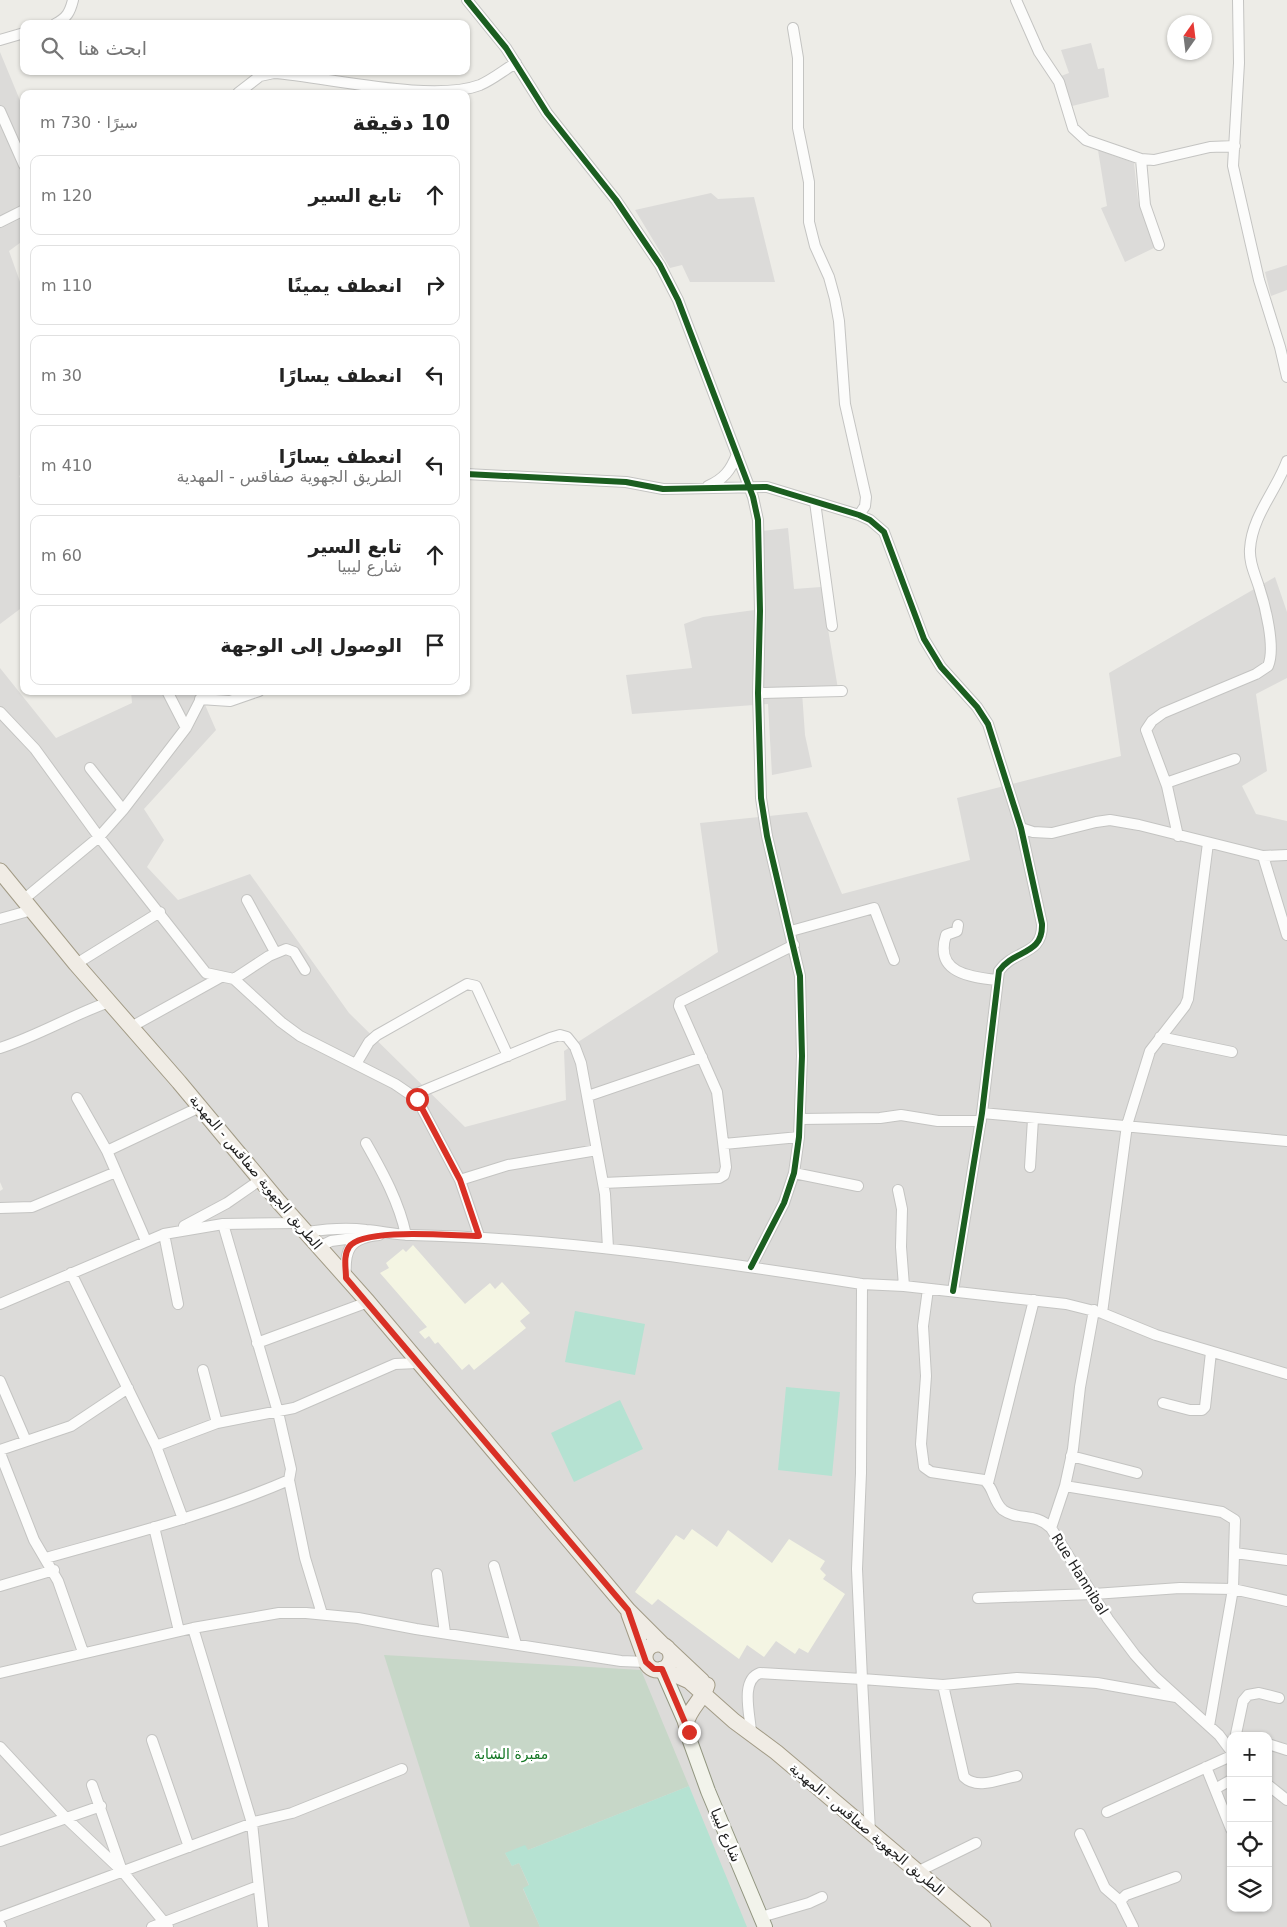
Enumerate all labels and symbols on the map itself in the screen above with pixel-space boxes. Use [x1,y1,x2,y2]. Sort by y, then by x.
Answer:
north arrow [1167,15,1212,60]
route start [406,1088,429,1111]
street label: الطريق الجهوية صفاقس - المهدية [186,1091,326,1253]
street label: Rue Hannibal [1049,1530,1111,1618]
route end [678,1721,701,1744]
park label: مقبرة الشابة [474,1746,548,1763]
street label: الطريق الجهوية صفاقس - المهدية [786,1759,948,1899]
street label: شارع ليبيا [707,1806,744,1865]

